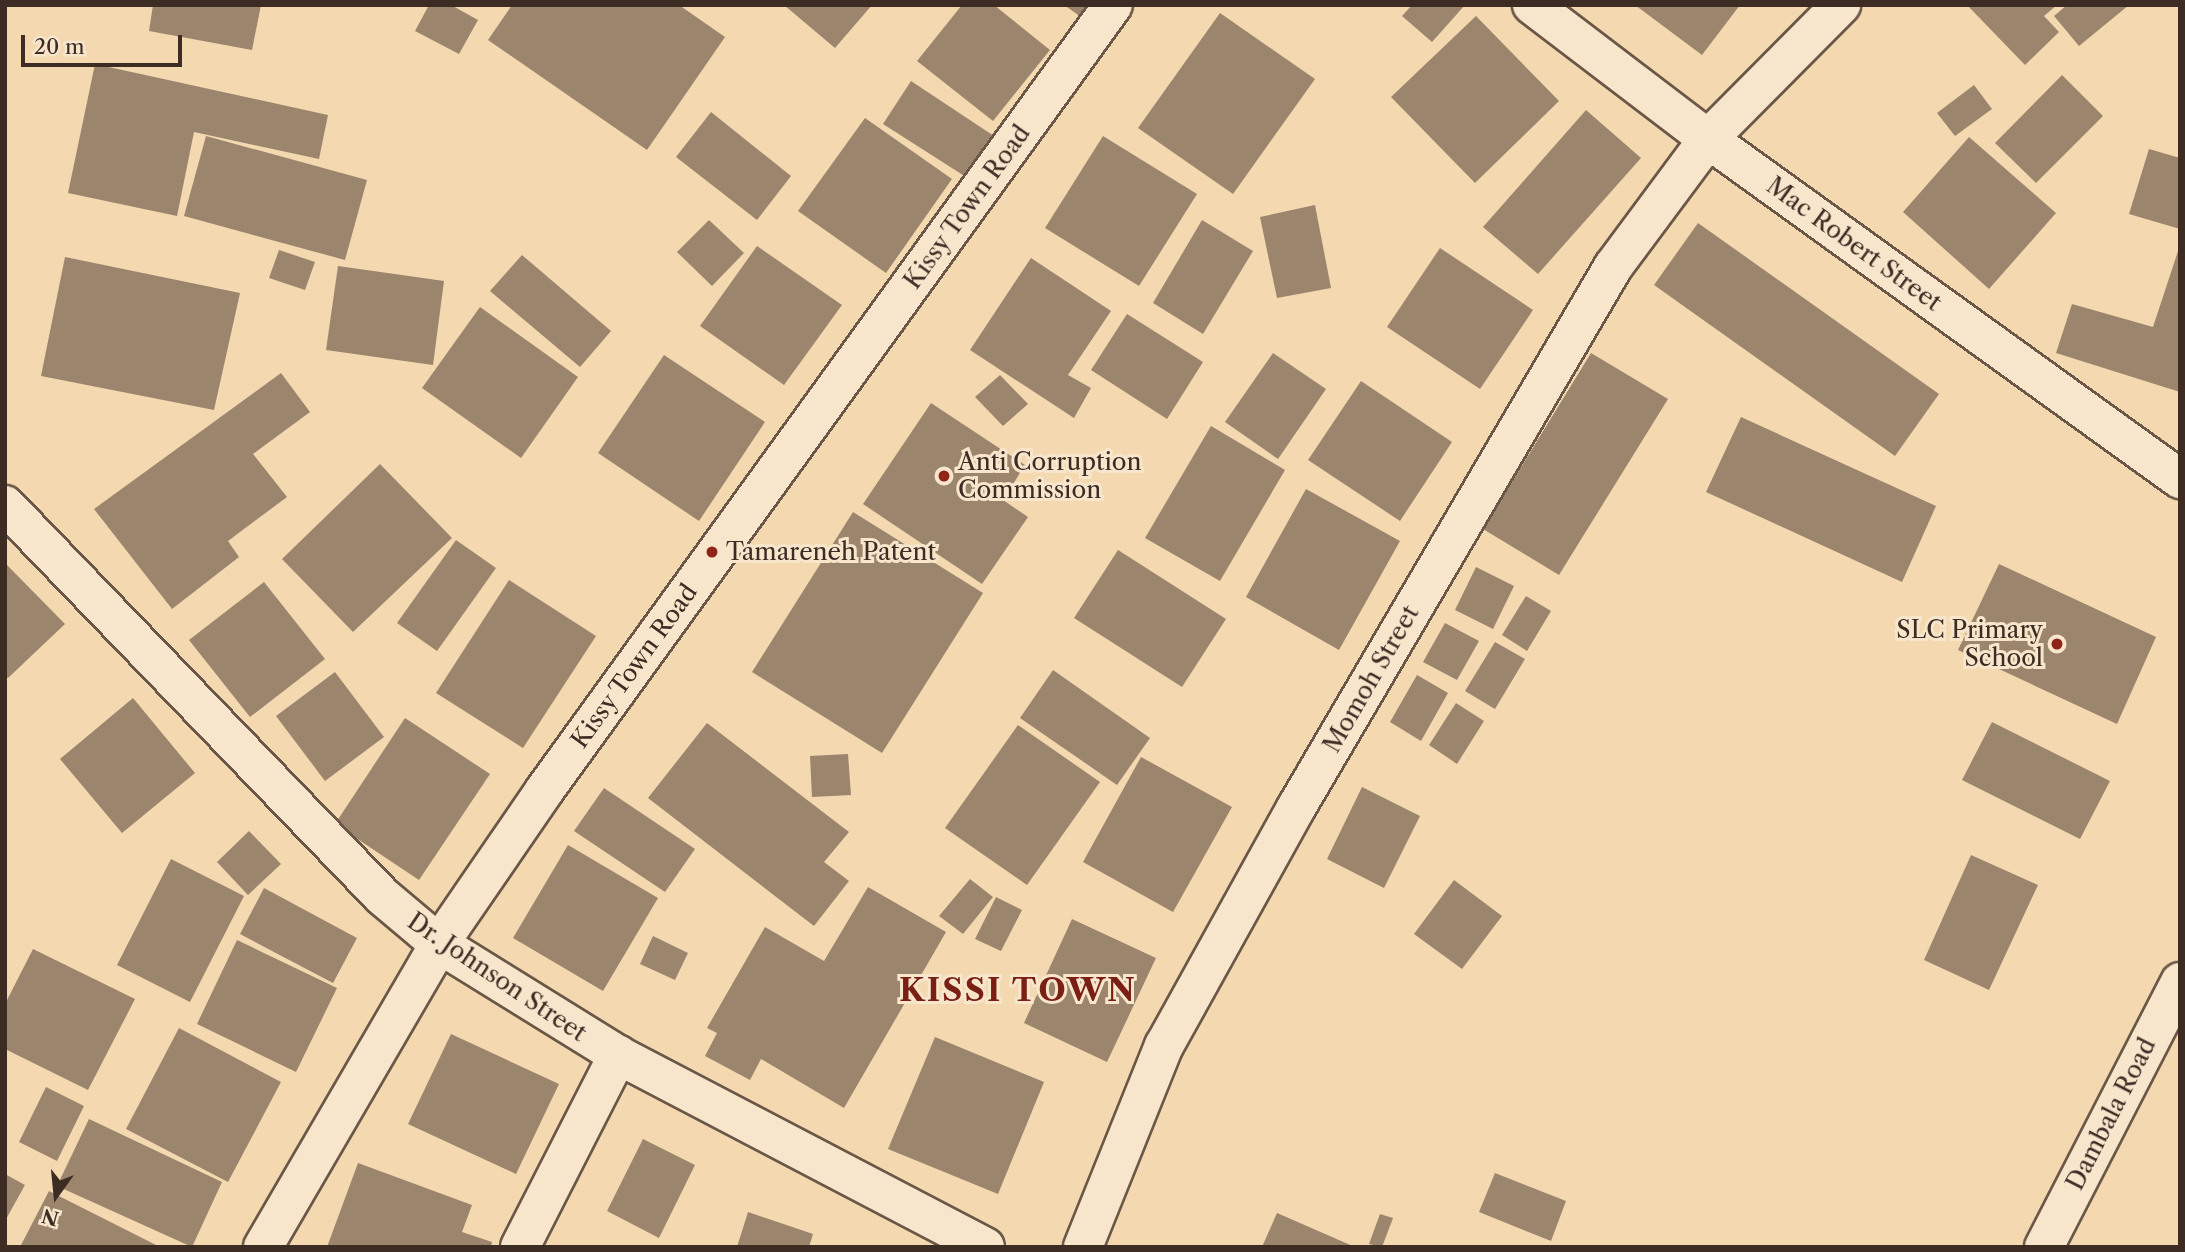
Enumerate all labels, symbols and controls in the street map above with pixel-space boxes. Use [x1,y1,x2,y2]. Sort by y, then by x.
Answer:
scale bar [24,21,186,65]
text: 20 m [34,34,85,59]
street label: Kissy Town Road [898,119,1036,295]
street label: Mac Robert Street [1761,171,1947,317]
place label: Anti Corruption Commission [958,448,1142,504]
marker: Anti Corruption Commission [936,468,952,484]
place label: Tamareneh Patent [726,538,936,566]
marker: Tamareneh Patent [704,544,720,560]
street label: Kissy Town Road [565,578,703,754]
street label: Momoh Street [1317,600,1425,758]
place label: SLC Primary School [1896,616,2043,672]
marker: SLC Primary School [2049,636,2065,652]
street label: Dr. Johnson Street [402,907,592,1047]
district label: KISSI TOWN [900,971,1136,1009]
street label: Dambala Road [2060,1033,2162,1195]
north arrow [21,1161,91,1231]
text: N [39,1204,61,1230]

